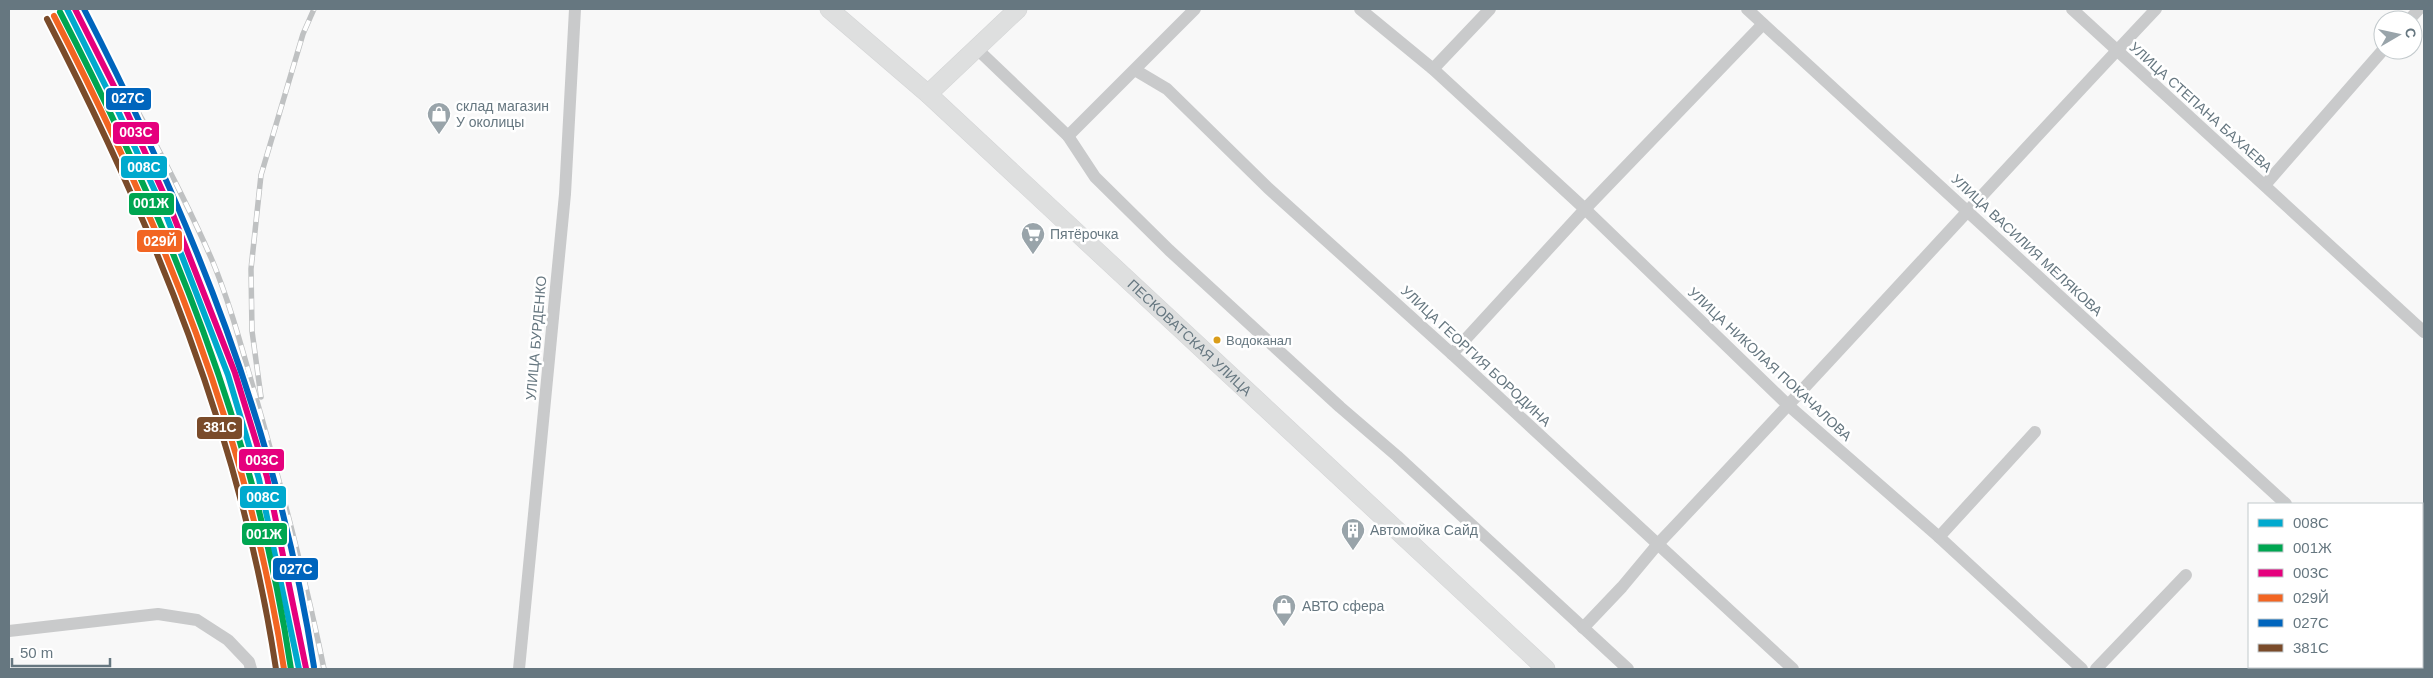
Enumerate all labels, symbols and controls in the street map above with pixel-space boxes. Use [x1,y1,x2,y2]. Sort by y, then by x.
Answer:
north arrow [2373,10,2423,60]
text: С [2402,27,2420,39]
street label: УЛИЦА СТЕПАНА БАХАЕВА [2127,39,2276,176]
line badge: 027С [105,87,152,111]
text: 027С [111,90,145,106]
place label: склад магазин У околицы [456,98,549,130]
shop icon: склад магазин У околицы [426,101,452,135]
line badge: 003С [112,121,160,145]
text: 003С [119,124,153,140]
line badge: 008С [120,155,168,179]
text: 008С [127,159,161,175]
street label: УЛИЦА ВАСИЛИЯ МЕЛЯКОВА [1948,171,2106,319]
line badge: 001Ж [128,192,175,216]
text: 001Ж [133,195,169,211]
supermarket icon: Пятёрочка [1020,221,1046,255]
place label: Пятёрочка [1050,226,1119,242]
line badge: 029Й [136,229,183,253]
text: 029Й [143,232,177,249]
street label: УЛИЦА БУРДЕНКО [523,275,549,401]
street label: ПЕСКОВАТСКАЯ УЛИЦА [1125,276,1255,399]
street label: УЛИЦА ГЕОРГИЯ БОРОДИНА [1398,282,1555,430]
street label: УЛИЦА НИКОЛАЯ ПОКАЧАЛОВА [1685,284,1855,444]
place label: Водоканал [1226,333,1292,348]
marker: Водоканал [1212,335,1222,345]
line badge: 381С [196,416,243,440]
text: 381С [203,419,237,435]
line badge: 003С [238,448,285,472]
text: 003С [245,452,279,468]
line badge: 008С [239,485,287,509]
text: 008С [246,489,280,505]
legend [2248,503,2423,668]
text: 008С [2293,514,2329,531]
building icon: Автомойка Сайд [1340,517,1366,551]
line badge: 001Ж [241,522,288,546]
place label: Автомойка Сайд [1370,522,1478,538]
text: 001Ж [246,526,282,542]
text: 001Ж [2293,539,2332,556]
line badge: 027С [272,557,319,581]
text: 027С [279,561,313,577]
text: 003С [2293,564,2329,581]
text: 029Й [2293,589,2329,606]
shop icon: АВТО сфера [1271,593,1297,627]
place label: АВТО сфера [1302,598,1385,614]
text: 027С [2293,614,2329,631]
scale bar [12,636,110,668]
text: 381С [2293,639,2329,656]
text: 50 m [20,644,53,661]

